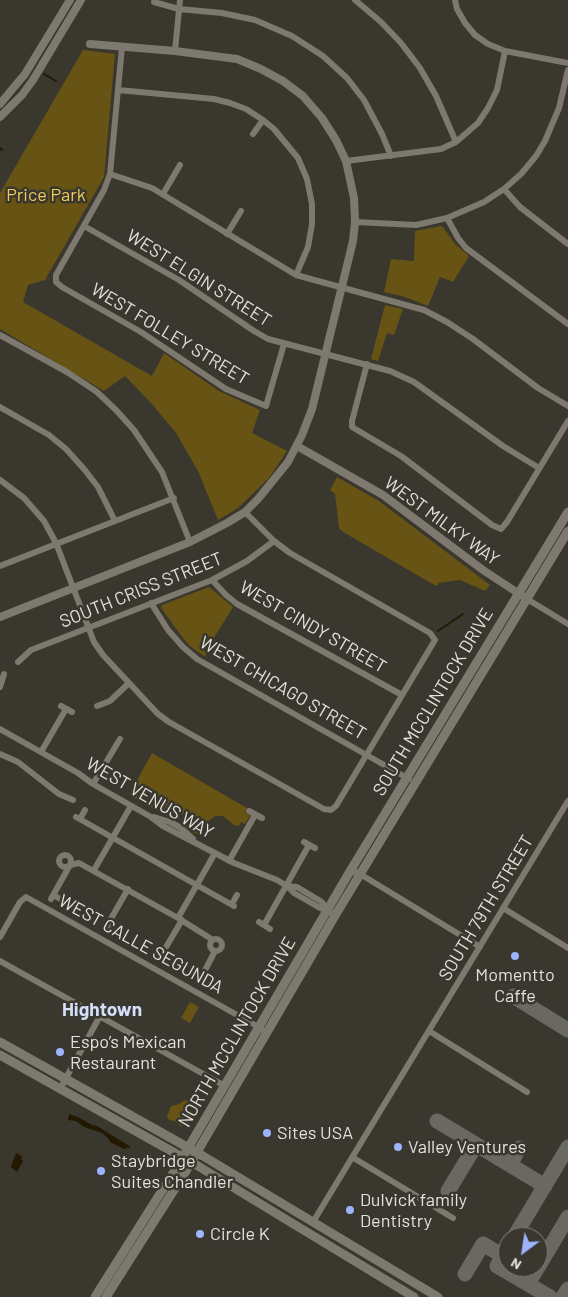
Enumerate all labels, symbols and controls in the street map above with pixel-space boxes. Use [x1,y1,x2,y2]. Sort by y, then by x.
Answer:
park label: Price Park [6,184,86,206]
street label: WEST ELGIN STREET [123,225,275,331]
street label: WEST FOLLEY STREET [87,278,253,390]
street label: WEST MILKY WAY [380,472,504,570]
street label: SOUTH CRISS STREET [56,547,226,633]
street label: WEST CINDY STREET [236,576,390,678]
street label: SOUTH MCCLINTOCK DRIVE [368,604,498,800]
street label: WEST CHICAGO STREET [196,631,370,745]
street label: WEST VENUS WAY [82,753,218,843]
street label: SOUTH 79TH STREET [434,831,538,985]
street label: WEST CALLE SEGUNDA [55,890,227,998]
street label: NORTH MCCLINTOCK DRIVE [174,933,300,1131]
marker: Momentto Caffe [509,950,521,962]
place label: Momentto Caffe [475,964,555,1006]
district label: Hightown [62,999,142,1021]
place label: Espo’s Mexican Restaurant [70,1031,186,1074]
marker: Espo’s Mexican Restaurant [54,1046,66,1058]
place label: Sites USA [277,1122,353,1144]
marker: Sites USA [261,1127,273,1139]
place label: Valley Ventures [408,1136,526,1158]
marker: Valley Ventures [392,1141,404,1153]
place label: Staybridge Suites Chandler [111,1150,233,1192]
marker: Staybridge Suites Chandler [95,1165,107,1177]
place label: Dulvick family Dentistry [360,1189,467,1232]
marker: Dulvick family Dentistry [344,1204,356,1216]
place label: Circle K [210,1223,270,1245]
north arrow [498,1227,548,1277]
marker: Circle K [194,1228,206,1240]
text: N [507,1255,524,1274]

